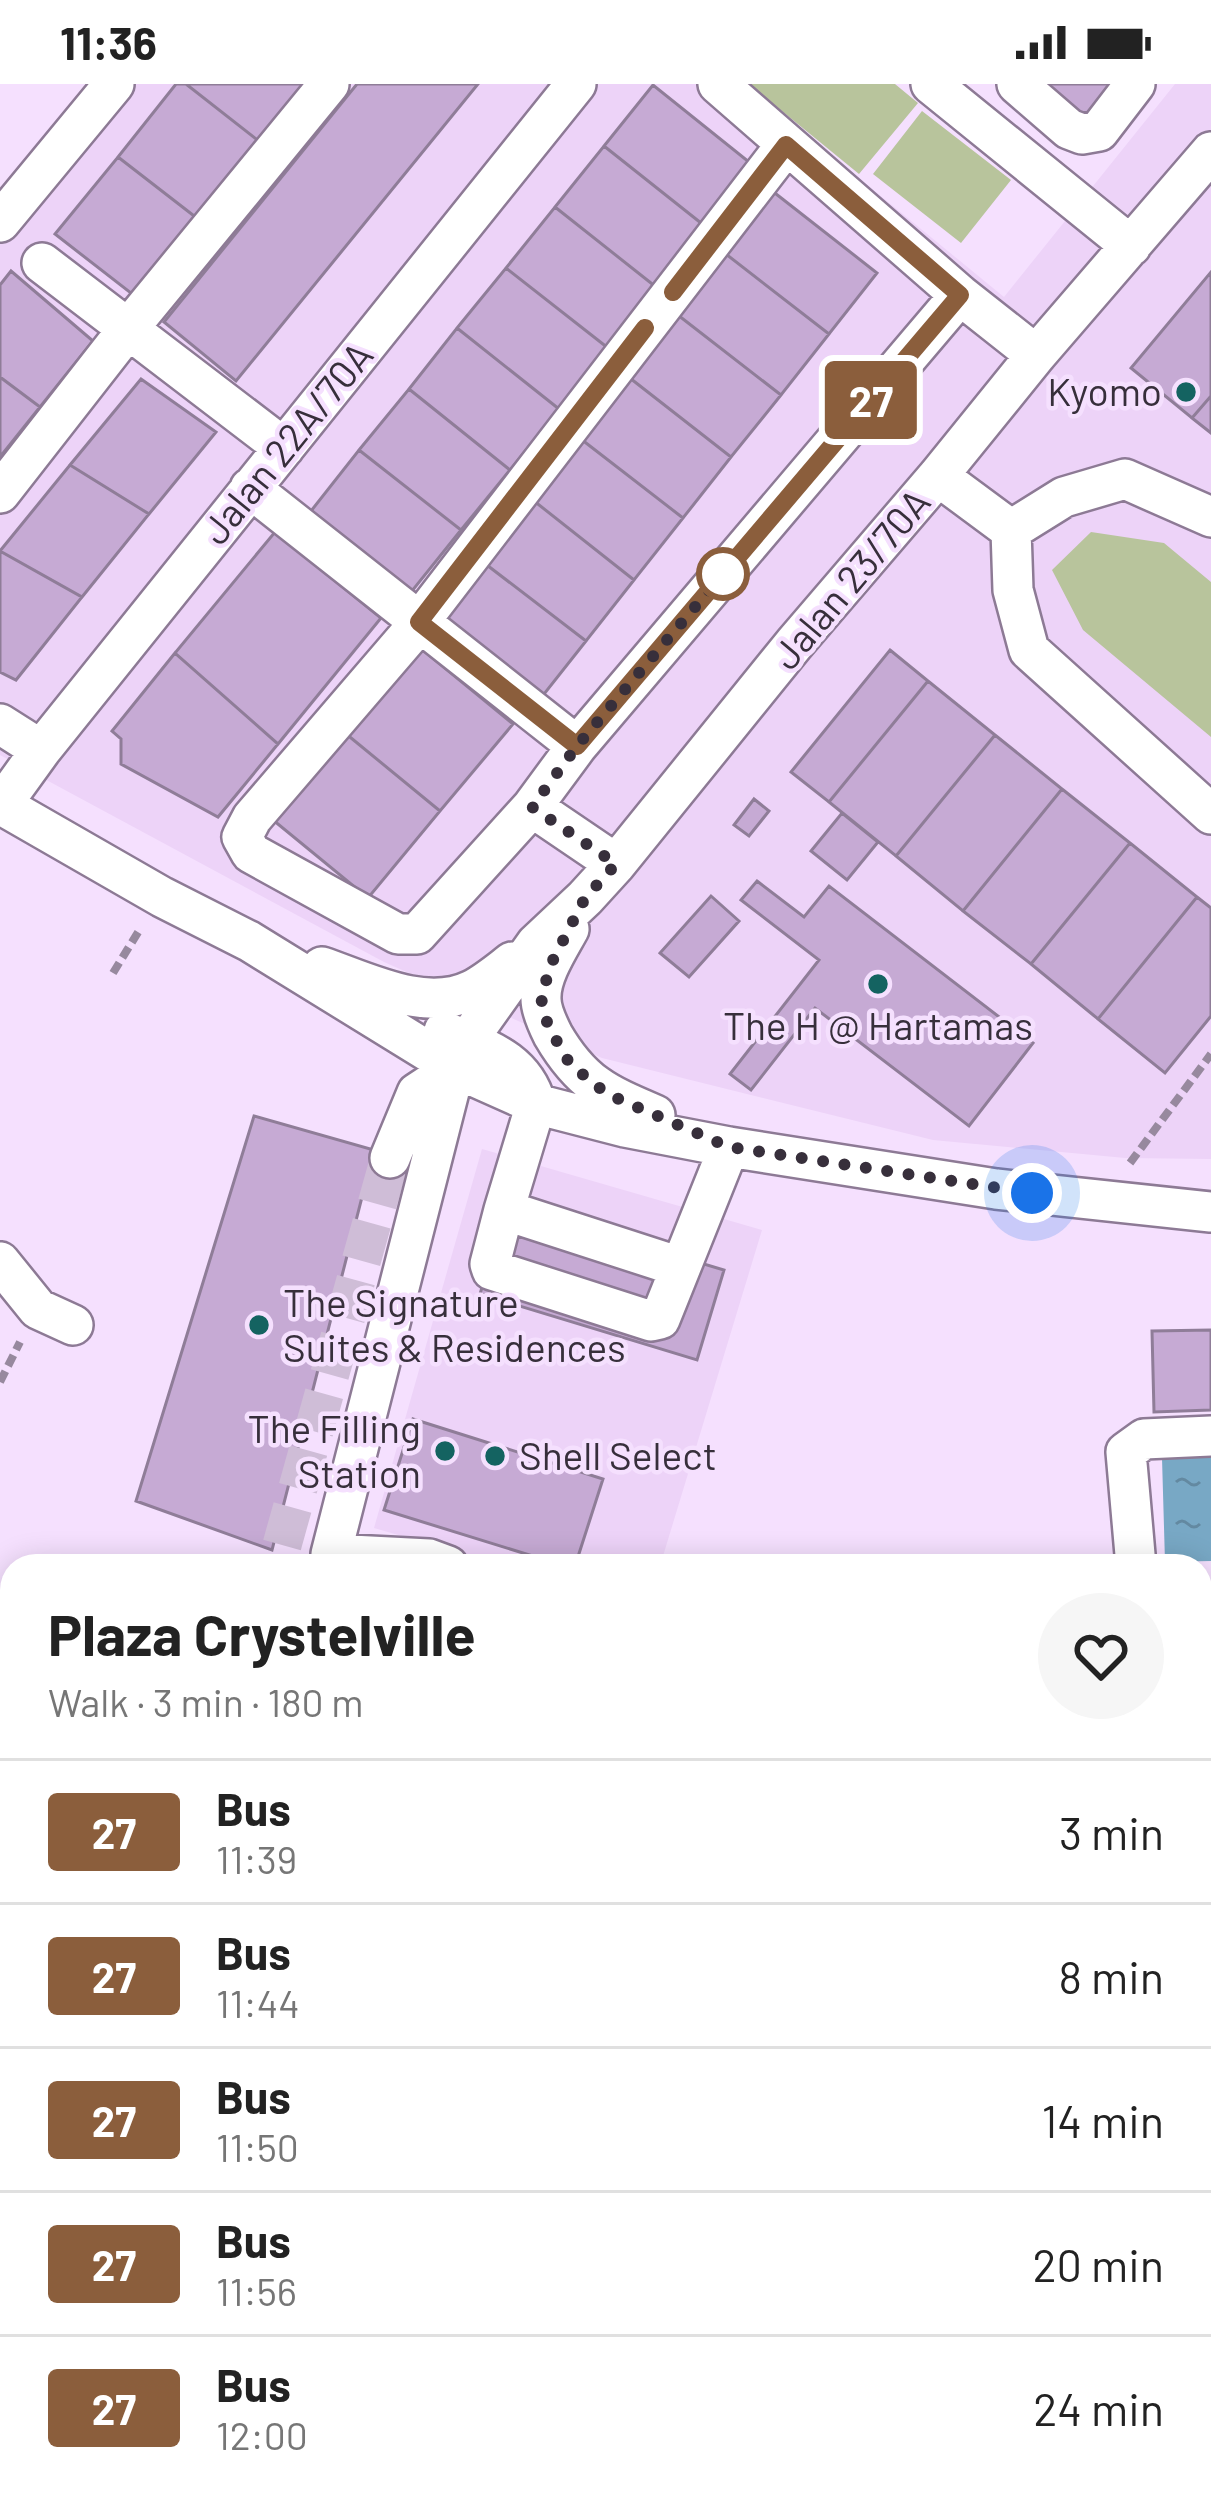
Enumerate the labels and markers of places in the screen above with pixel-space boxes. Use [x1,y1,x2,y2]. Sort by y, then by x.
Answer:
place label: Kyomo [1047,367,1162,414]
marker: Kyomo [1173,379,1199,405]
unlabelled marker [698,549,748,599]
marker: The H @ Hartamas [865,971,891,997]
place label: The H @ Hartamas [723,1001,1033,1048]
place label: The Signature Suites & Residences [283,1278,626,1370]
marker: The Signature Suites & Residences [246,1312,272,1338]
place label: The Filling Station [248,1404,421,1496]
place label: Shell Select [519,1431,717,1478]
marker: The Filling Station [432,1438,458,1464]
marker: Shell Select [482,1443,508,1469]

